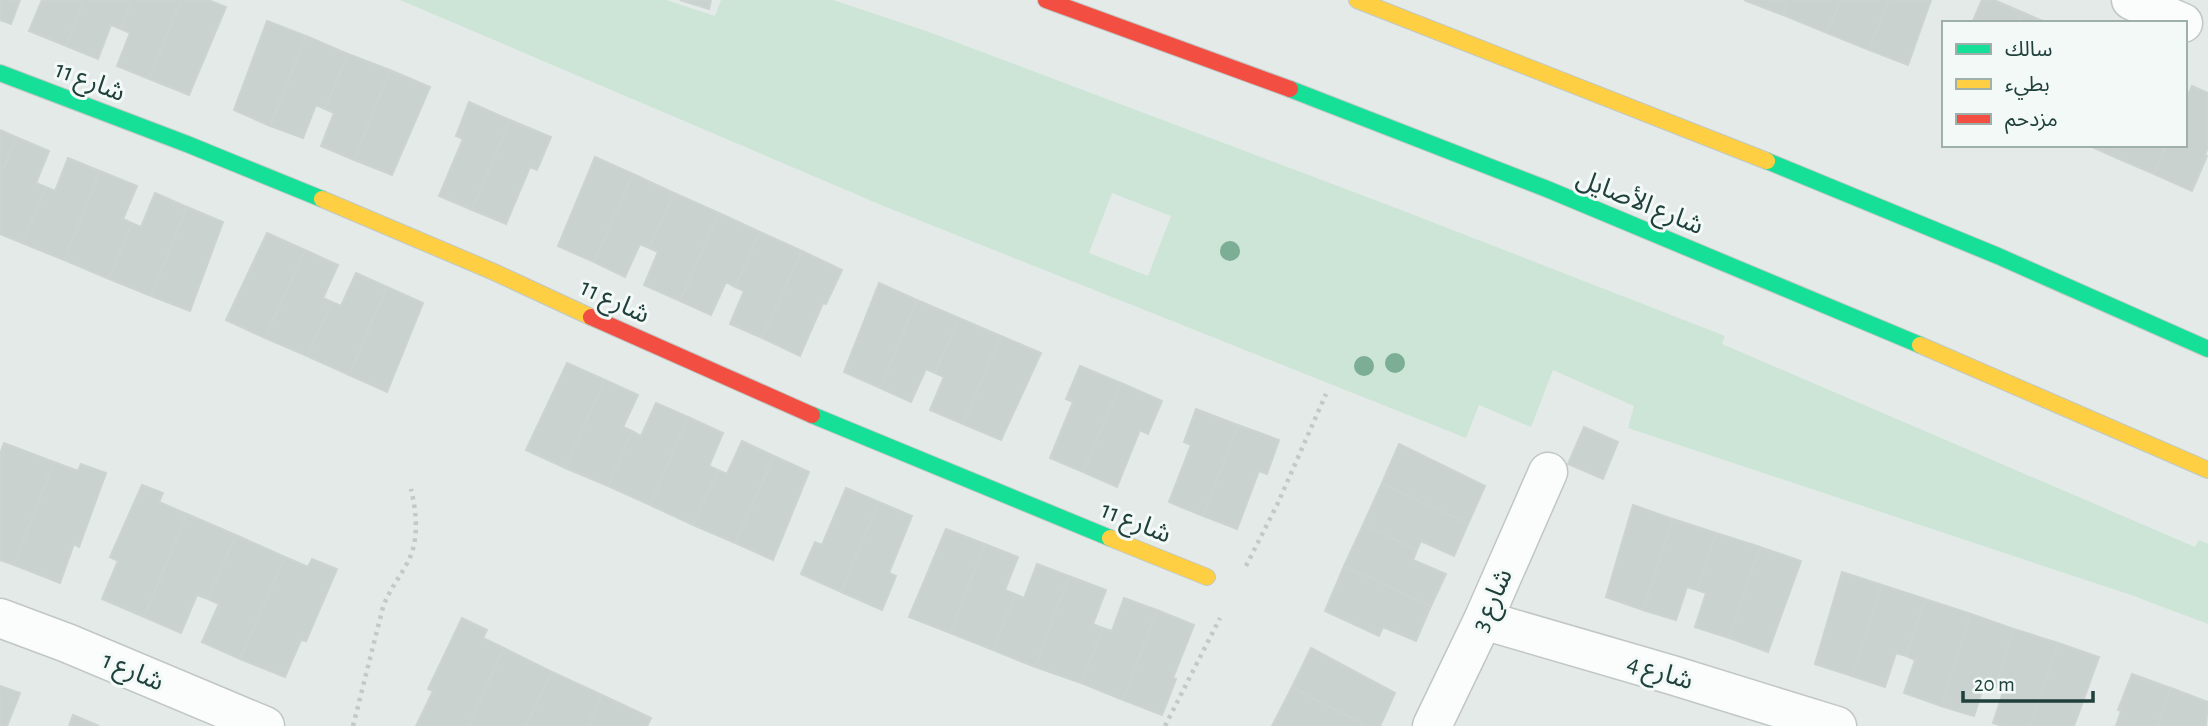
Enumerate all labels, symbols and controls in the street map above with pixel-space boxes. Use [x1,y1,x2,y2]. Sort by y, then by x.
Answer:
legend [1942,21,2187,147]
text: سالك [2005,39,2052,60]
street label: شارع 11 [50,56,129,111]
text: بطيء [2005,74,2050,100]
text: مزدحم [2005,109,2058,134]
street label: شارع الأصايل [1571,163,1708,244]
street label: شارع 11 [574,274,654,333]
street label: شارع 11 [1095,496,1175,552]
street label: شارع 3 [1467,565,1522,637]
street label: شارع 1 [97,647,167,700]
street label: شارع 4 [1622,650,1696,699]
scale bar [1963,660,2092,704]
text: 20 m [1974,674,2015,695]

